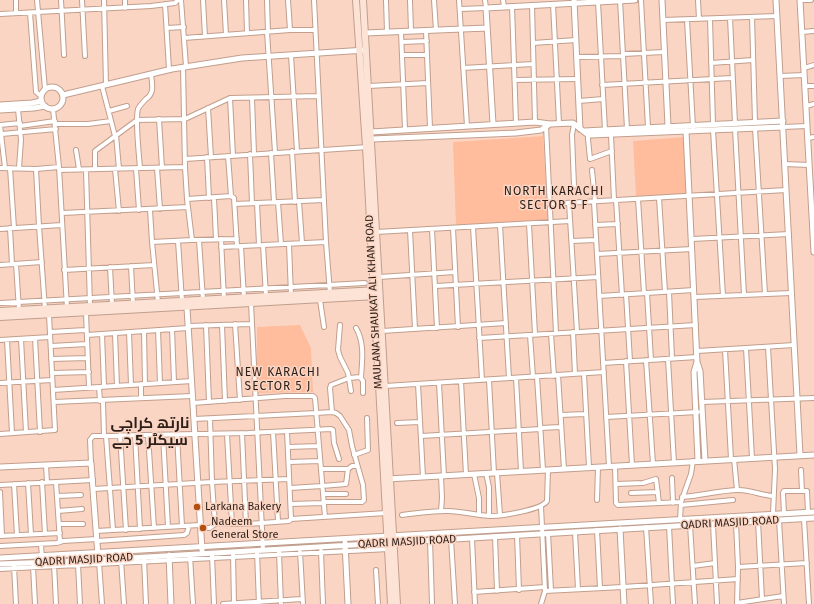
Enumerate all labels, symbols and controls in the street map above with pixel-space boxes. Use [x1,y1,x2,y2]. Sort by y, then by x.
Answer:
district label: NORTH KARACHI SECTOR 5 F [504,185,604,213]
street label: MAULANA SHAUKAT ALI KHAN ROAD [363,215,385,389]
district label: NEW KARACHI SECTOR 5 J [235,366,321,394]
district label: نارتھ کراچی سیکٹر 5 جے [111,415,189,450]
place label: Larkana Bakery [205,500,281,514]
marker: Larkana Bakery [192,502,202,512]
street label: QADRI MASJID ROAD [680,514,780,532]
place label: Nadeem General Store [211,515,278,541]
marker: Nadeem General Store [198,523,208,533]
street label: QADRI MASJID ROAD [357,533,457,551]
street label: QADRI MASJID ROAD [34,551,134,569]

